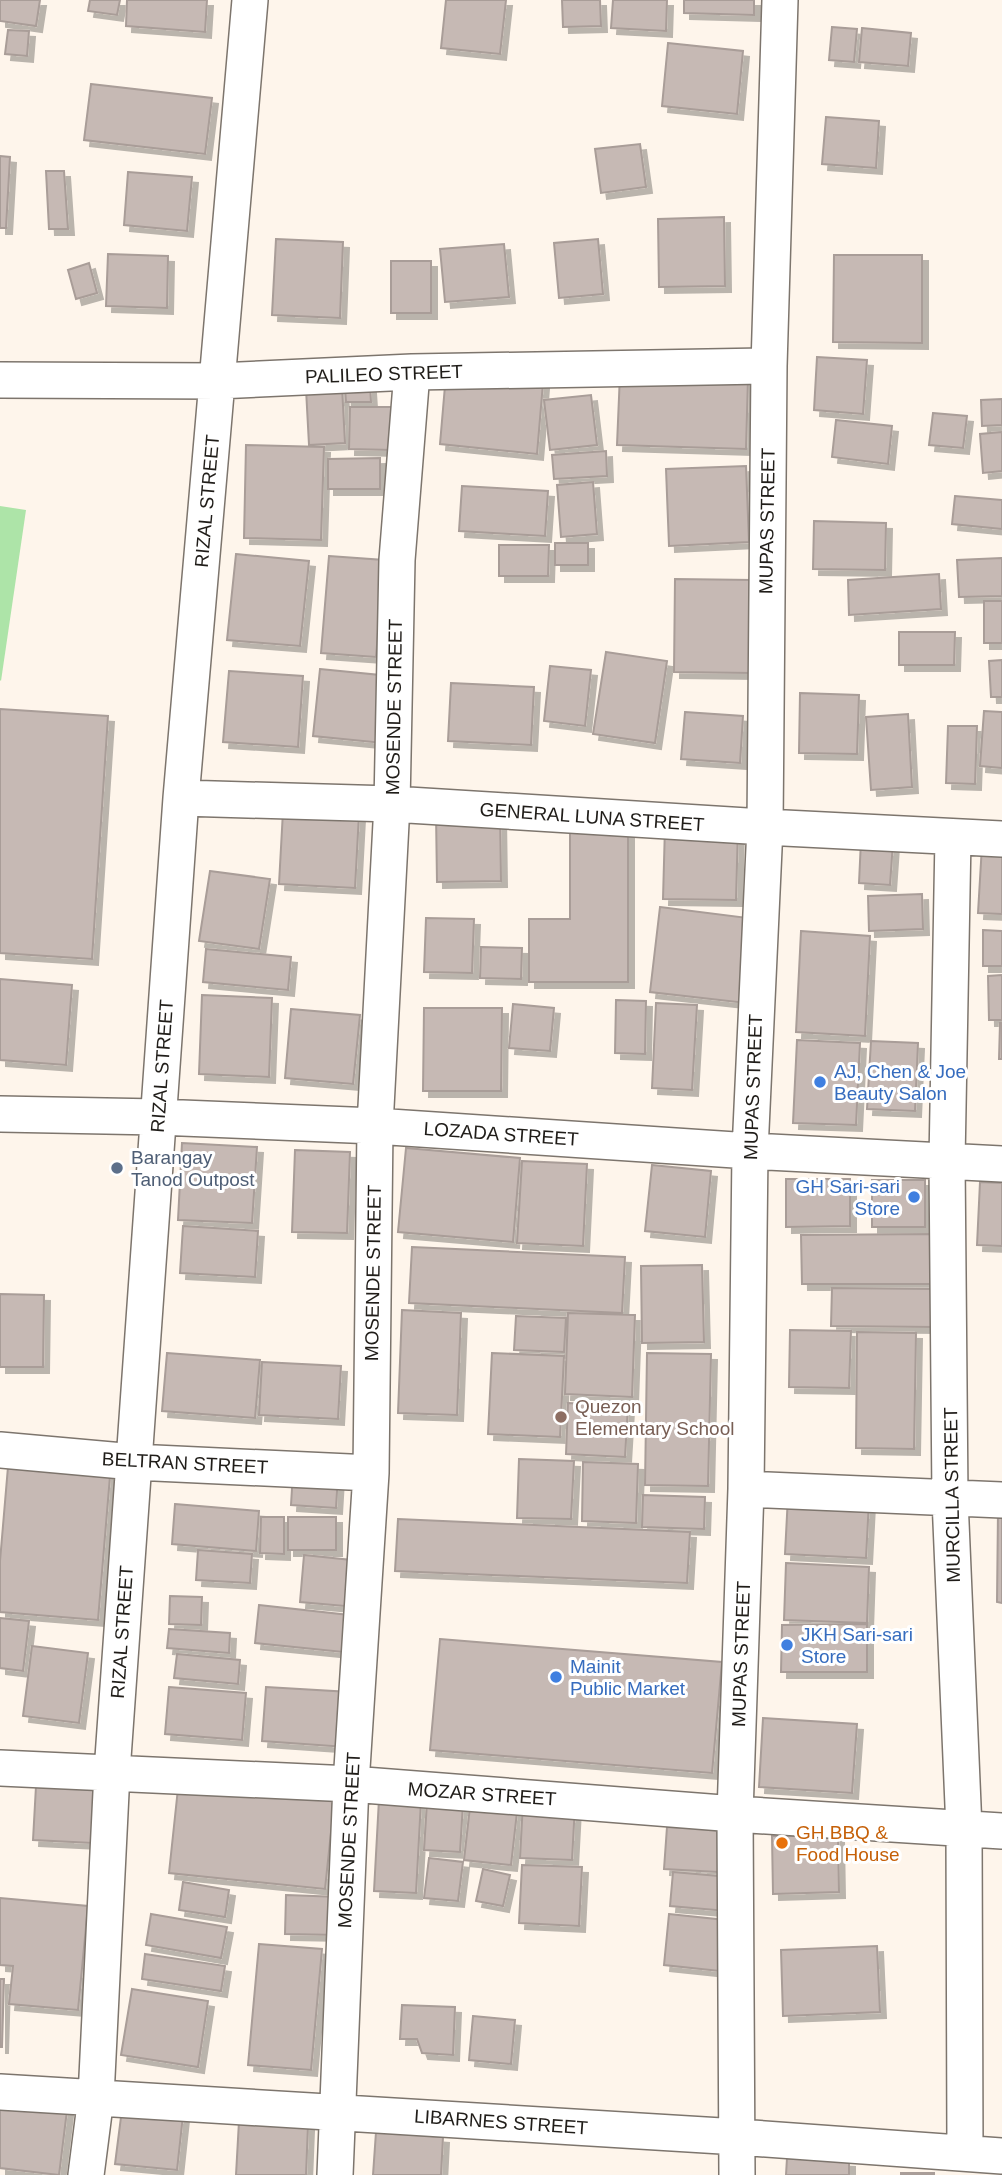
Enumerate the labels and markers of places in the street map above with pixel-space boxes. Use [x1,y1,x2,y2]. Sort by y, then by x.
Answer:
place label: AJ, Chen & Joe Beauty Salon [834,1061,966,1104]
marker: AJ, Chen & Joe Beauty Salon [812,1074,828,1090]
place label: Barangay Tanod Outpost [131,1147,255,1190]
marker: Barangay Tanod Outpost [109,1160,125,1176]
place label: GH Sari-sari Store [795,1176,900,1219]
marker: GH Sari-sari Store [906,1189,922,1205]
place label: Quezon Elementary School [575,1396,734,1439]
marker: Quezon Elementary School [553,1409,569,1425]
place label: JKH Sari-sari Store [801,1624,913,1667]
marker: JKH Sari-sari Store [779,1637,795,1653]
place label: Mainit Public Market [570,1656,686,1699]
marker: Mainit Public Market [548,1669,564,1685]
place label: GH BBQ & Food House [796,1822,900,1865]
marker: GH BBQ & Food House [774,1835,790,1851]

